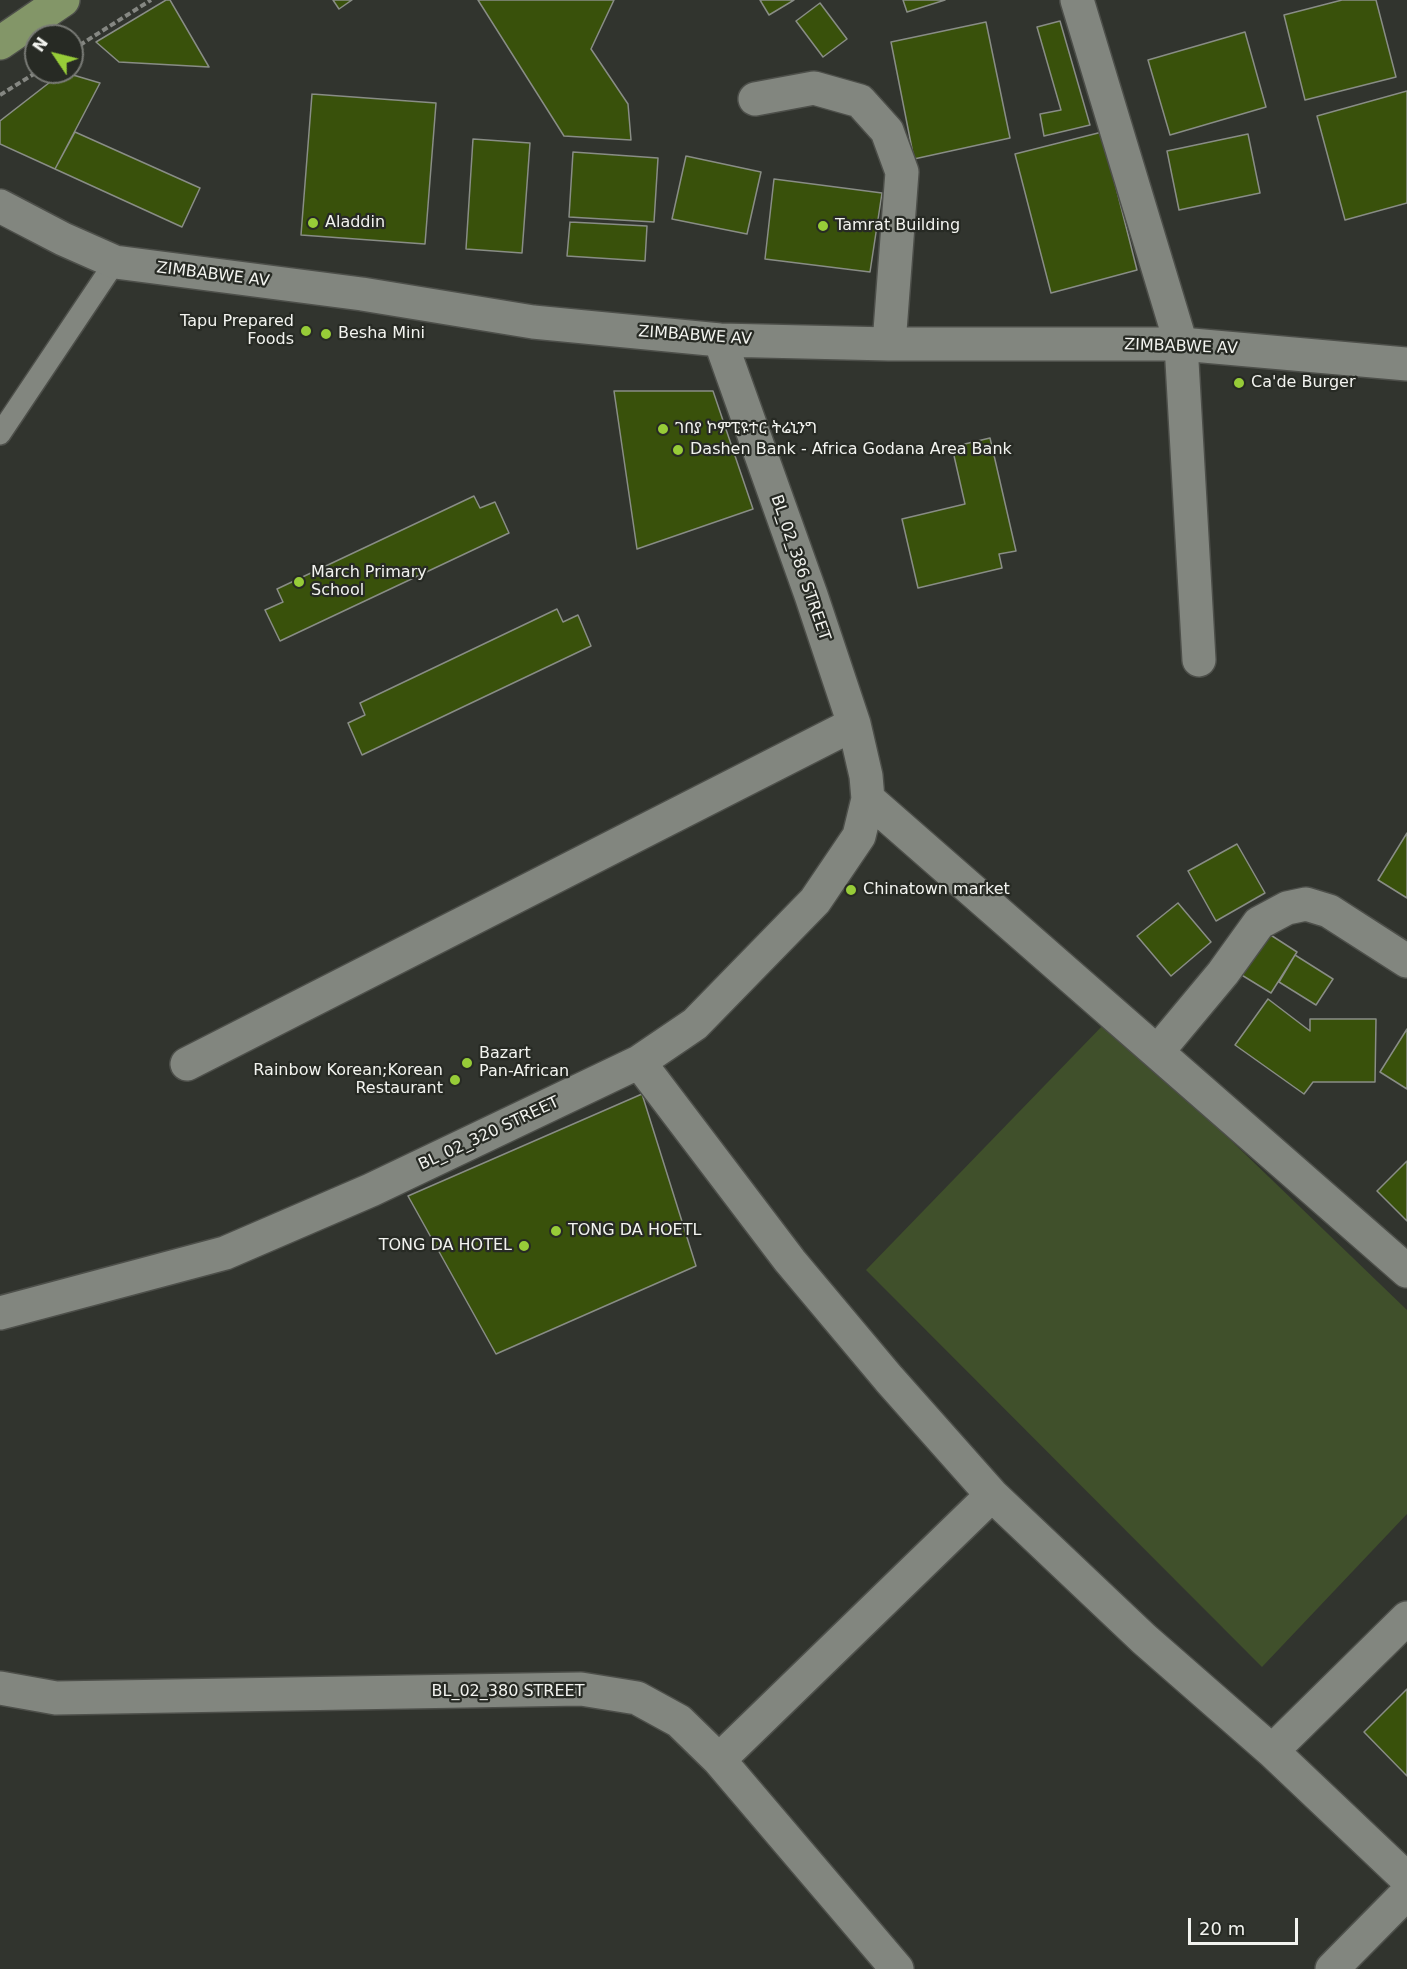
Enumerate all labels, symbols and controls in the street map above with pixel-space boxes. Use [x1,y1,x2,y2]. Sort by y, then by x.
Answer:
north arrow [24,24,84,84]
text: N [29,34,52,55]
place label: Aladdin [325,213,385,233]
marker: Aladdin [306,216,320,230]
place label: Tamrat Building [835,216,960,236]
marker: Tamrat Building [816,219,830,233]
street label: ZIMBABWE AV [155,259,271,291]
place label: Tapu Prepared Foods [180,312,294,350]
street label: ZIMBABWE AV [638,322,752,350]
marker: Tapu Prepared Foods [299,324,313,338]
place label: Besha Mini [338,324,425,344]
marker: Besha Mini [319,327,333,341]
street label: ZIMBABWE AV [1124,335,1238,359]
place label: Ca'de Burger [1251,373,1355,393]
marker: Ca'de Burger [1232,376,1246,390]
place label: ገበያ ኮምፒዩተር ትሬኒንግ [675,419,817,439]
marker: ገበያ ኮምፒዩተር ትሬኒንግ [656,422,670,436]
place label: Dashen Bank - Africa Godana Area Bank [690,440,1012,460]
marker: Dashen Bank - Africa Godana Area Bank [671,443,685,457]
street label: BL_02_386 STREET [766,493,834,643]
place label: March Primary School [311,563,427,601]
marker: March Primary School [292,575,306,589]
place label: Chinatown market [863,880,1010,900]
marker: Chinatown market [844,883,858,897]
place label: Bazart Pan-African [479,1044,569,1082]
marker: Bazart Pan-African [460,1056,474,1070]
place label: Rainbow Korean;Korean Restaurant [253,1061,443,1099]
marker: Rainbow Korean;Korean Restaurant [448,1073,462,1087]
street label: BL_02_320 STREET [416,1093,562,1175]
place label: TONG DA HOETL [568,1221,701,1241]
marker: TONG DA HOETL [549,1224,563,1238]
place label: TONG DA HOTEL [379,1236,512,1256]
marker: TONG DA HOTEL [517,1239,531,1253]
street label: BL_02_380 STREET [432,1682,584,1702]
scale bar [1191,1906,1300,1944]
text: 20 m [1199,1918,1245,1939]

